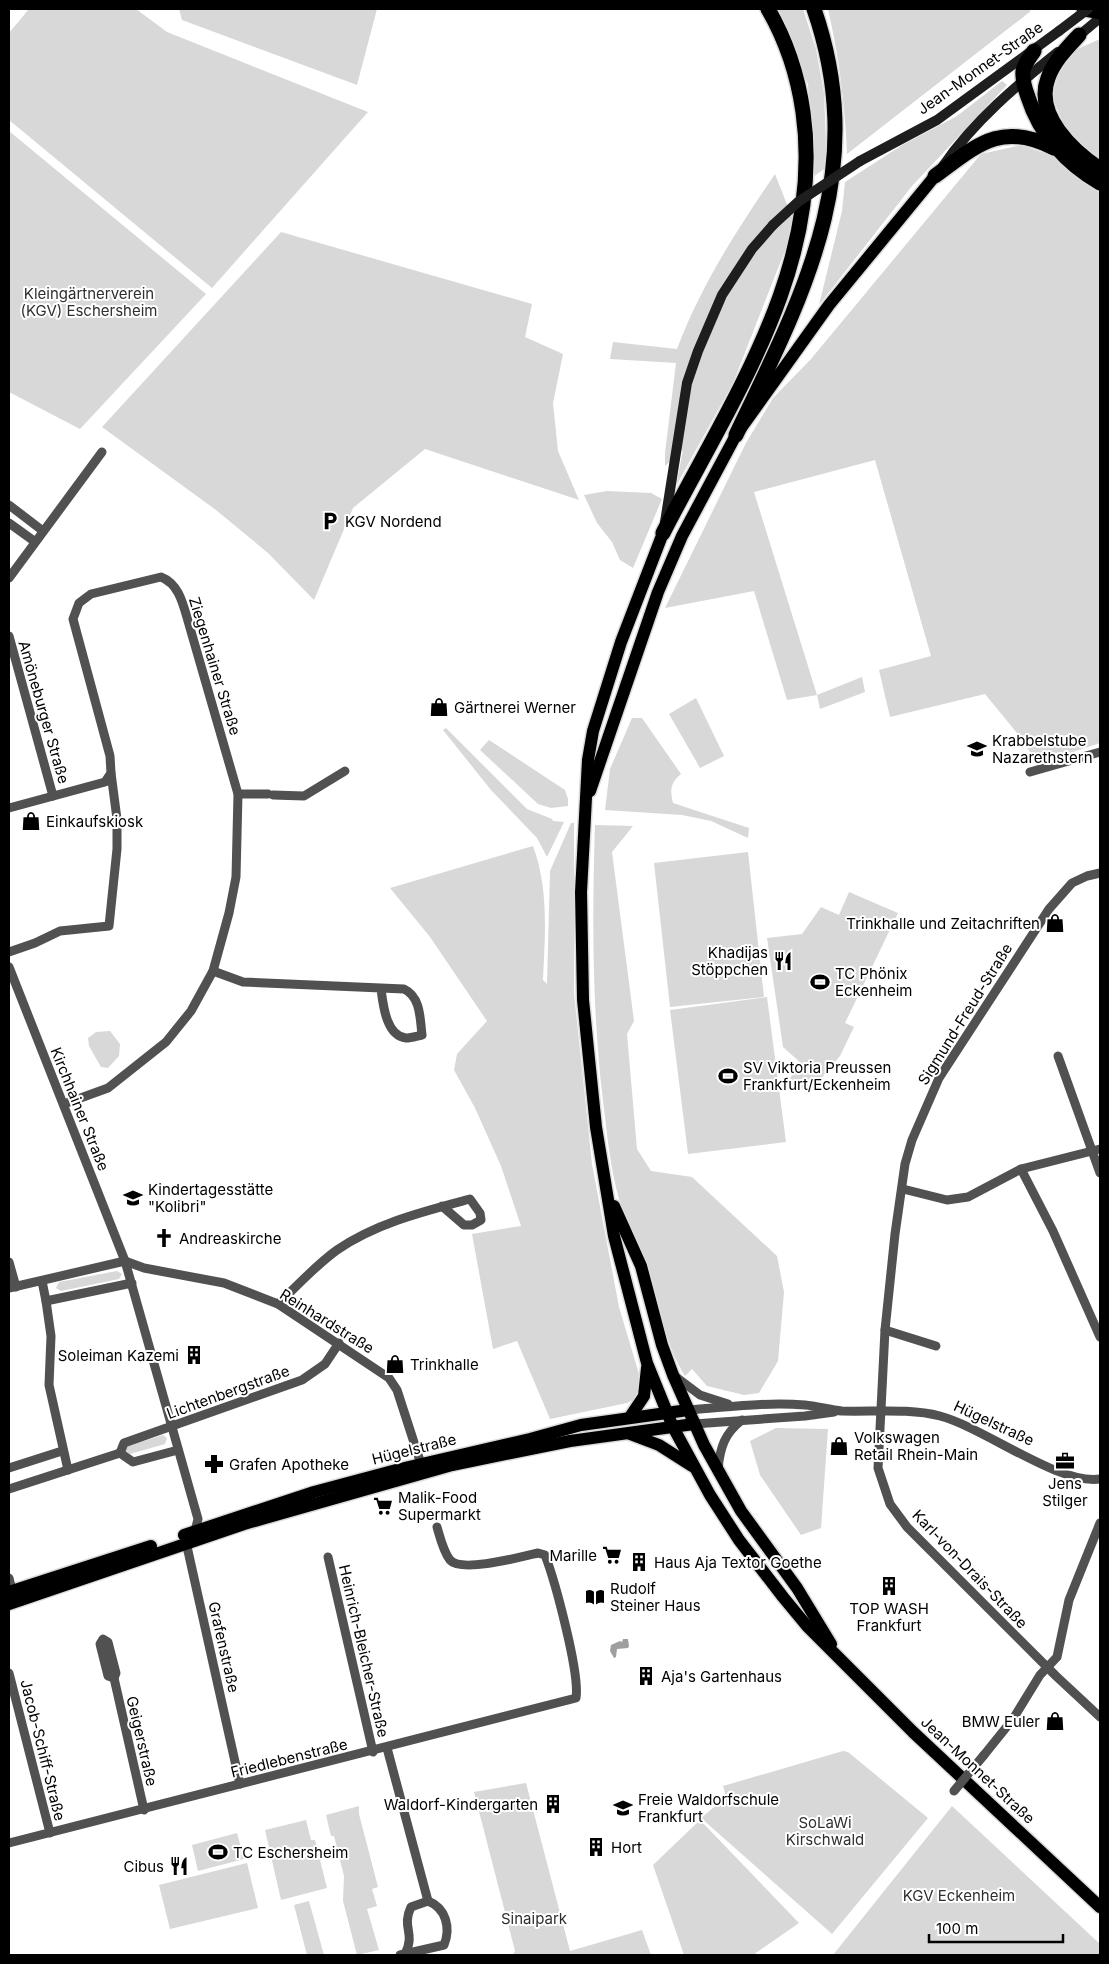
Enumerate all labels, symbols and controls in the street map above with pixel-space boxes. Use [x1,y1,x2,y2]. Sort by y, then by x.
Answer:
street label: Jean-Monnet-Straße [914,18,1046,118]
park label: Kleingärtnerverein (KGV) Eschersheim [20,284,158,320]
parking icon: KGV Nordend [319,510,341,532]
place label: KGV Nordend [345,512,442,531]
street label: Ziegenhainer Straße [185,595,245,737]
street label: Amöneburger Straße [14,638,74,786]
shop icon: Gärtnerei Werner [428,696,450,718]
place label: Gärtnerei Werner [454,698,576,717]
place label: Krabbelstube Nazarethstern [992,731,1093,767]
school or university icon: Krabbelstube Nazarethstern [966,738,988,760]
shop icon: Einkaufskiosk [20,810,42,832]
place label: Einkaufskiosk [46,812,144,831]
shop icon: Trinkhalle und Zeitachriften [1044,912,1066,934]
place label: Trinkhalle und Zeitachriften [846,914,1040,933]
street label: Sigmund-Freud-Straße [914,940,1016,1088]
place label: Khadijas Stöppchen [691,943,768,979]
restaurant icon: Khadijas Stöppchen [772,950,794,972]
place label: TC Phönix Eckenheim [835,964,912,1000]
sports icon: TC Phönix Eckenheim [809,971,831,993]
street label: Kirchhainer Straße [47,1044,113,1174]
place label: SV Viktoria Preussen Frankfurt/Eckenheim [743,1058,891,1094]
sports icon: SV Viktoria Preussen Frankfurt/Eckenheim [717,1065,739,1087]
place label: Kindertagesstätte "Kolibri" [148,1180,273,1216]
school or university icon: Kindertagesstätte "Kolibri" [122,1187,144,1209]
church icon: Andreaskirche [153,1227,175,1249]
place label: Andreaskirche [179,1229,281,1248]
street label: Reinhardstraße [276,1284,378,1358]
building icon: Soleiman Kazemi [183,1344,205,1366]
place label: Soleiman Kazemi [58,1346,179,1365]
shop icon: Trinkhalle [384,1353,406,1375]
place label: Trinkhalle [410,1355,479,1374]
street label: Lichtenbergstraße [164,1361,292,1423]
street label: Hügelstraße [951,1396,1037,1450]
place label: Volkswagen Retail Rhein-Main [854,1428,978,1464]
street label: Hügelstraße [370,1429,458,1469]
shop icon: Volkswagen Retail Rhein-Main [828,1435,850,1457]
office icon: Jens Stilger [1054,1450,1076,1472]
pharmacy icon: Grafen Apotheke [203,1453,225,1475]
place label: Grafen Apotheke [229,1455,349,1474]
place label: Jens Stilger [1042,1474,1088,1510]
place label: Malik-Food Supermarkt [398,1488,481,1524]
supermarket icon: Malik-Food Supermarkt [372,1495,394,1517]
street label: Karl-von-Drais-Straße [908,1506,1032,1632]
supermarket icon: Marille [601,1544,623,1566]
place label: Marille [550,1546,597,1565]
building icon: Haus Aja Textor Goethe [628,1551,650,1573]
place label: Haus Aja Textor Goethe [654,1553,822,1572]
street label: Heinrich-Bleicher-Straße [335,1563,393,1739]
building icon: TOP WASH Frankfurt [878,1575,900,1597]
place label: Rudolf Steiner Haus [610,1579,701,1615]
library icon: Rudolf Steiner Haus [584,1586,606,1608]
place label: TOP WASH Frankfurt [849,1599,929,1635]
street label: Grafenstraße [204,1600,244,1694]
building icon: Aja's Gartenhaus [635,1665,657,1687]
place label: Aja's Gartenhaus [661,1667,782,1686]
street label: Jacob-Schiff-Straße [16,1677,70,1823]
street label: Geigerstraße [122,1694,162,1788]
shop icon: BMW Euler [1044,1710,1066,1732]
street label: Jean-Monnet-Straße [917,1712,1039,1828]
place label: BMW Euler [962,1712,1040,1731]
street label: Friedlebenstraße [229,1734,349,1782]
place label: Freie Waldorfschule Frankfurt [638,1790,779,1826]
building icon: Waldorf-Kindergarten [542,1793,564,1815]
place label: Waldorf-Kindergarten [384,1795,538,1814]
school or university icon: Freie Waldorfschule Frankfurt [612,1797,634,1819]
park label: SoLaWi Kirschwald [786,1813,864,1849]
building icon: Hort [585,1836,607,1858]
place label: Hort [611,1838,642,1857]
sports icon: TC Eschersheim [207,1841,229,1863]
place label: TC Eschersheim [233,1843,348,1862]
restaurant icon: Cibus [168,1855,190,1877]
place label: Cibus [123,1857,164,1876]
park label: KGV Eckenheim [903,1886,1015,1905]
park label: Sinaipark [501,1909,568,1928]
scale bar [929,1912,1063,1944]
text: 100 m [936,1919,978,1938]

